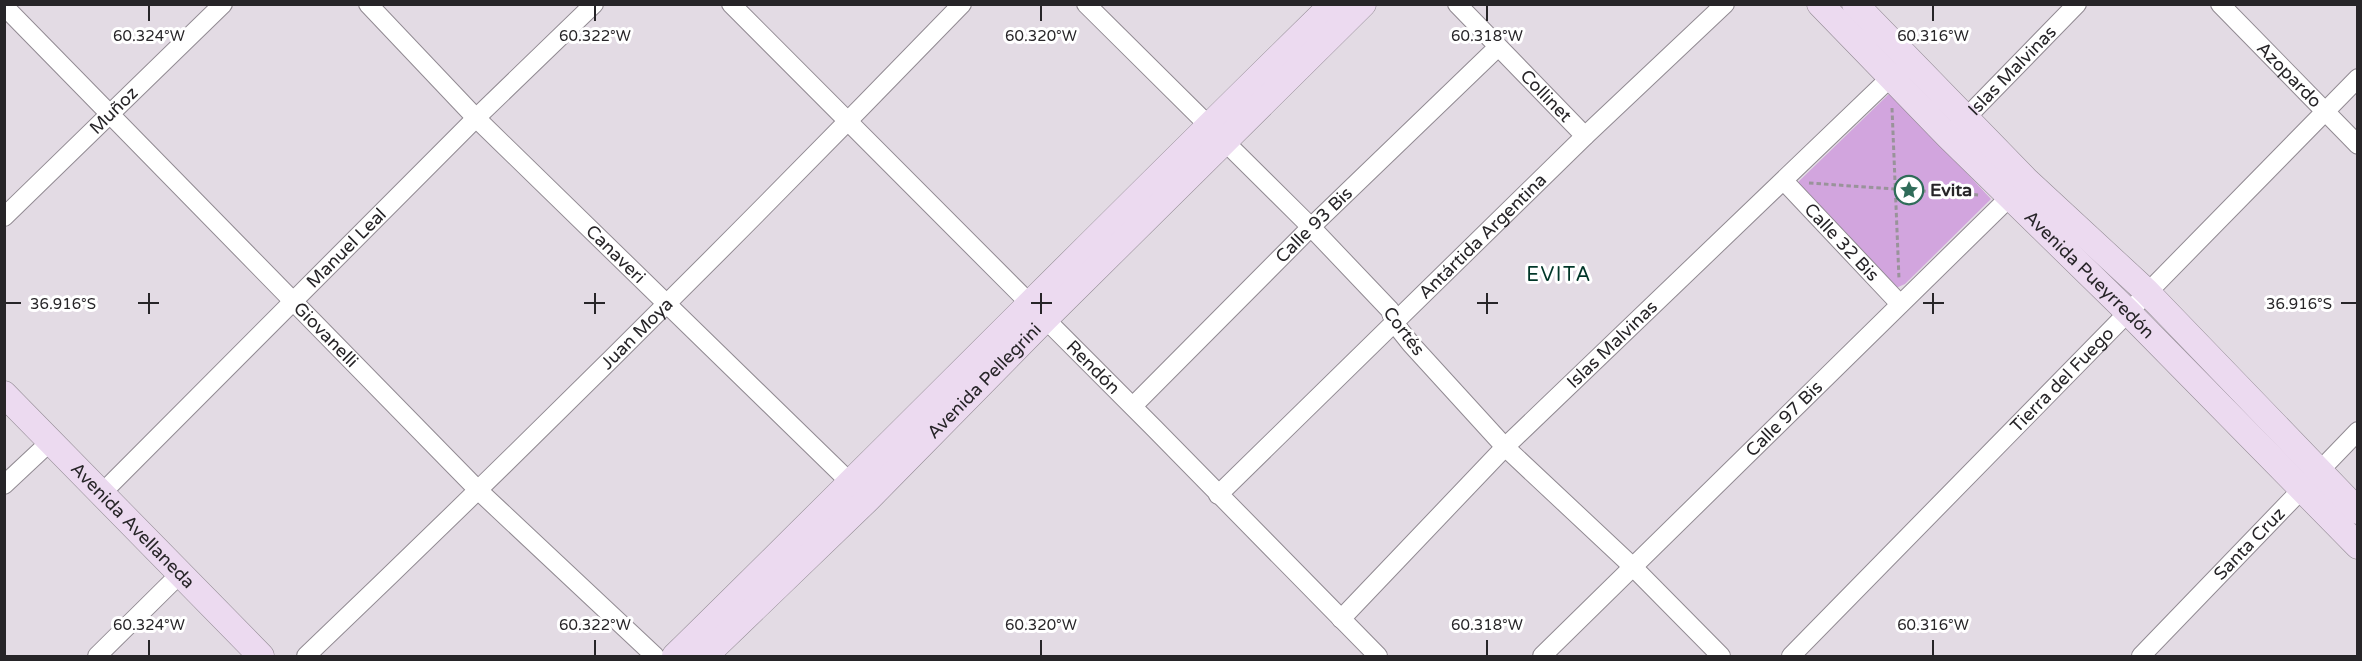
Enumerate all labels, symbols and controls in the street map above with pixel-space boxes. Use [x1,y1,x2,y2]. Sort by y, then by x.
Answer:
street label: Islas Malvinas [1963,21,2061,120]
text: 60.324°W [113,27,185,45]
text: 60.322°W [559,27,631,45]
text: 60.320°W [1005,27,1077,45]
text: 60.318°W [1451,27,1523,45]
text: 60.316°W [1897,27,1969,45]
street label: Azopardo [2252,37,2326,112]
street label: Collinet [1516,65,1577,127]
street label: Muñoz [85,82,143,139]
street label: Antártida Argentina [1414,169,1551,304]
place icon: Evita [1893,174,1925,206]
place label: Evita [1930,179,1972,201]
street label: Calle 93 Bis [1271,182,1357,267]
street label: Calle 32 Bis [1800,198,1884,286]
street label: Manuel Leal [302,203,391,293]
street label: Avenida Pueyrredón [2020,206,2159,343]
street label: Canaveri [581,220,650,288]
district label: EVITA [1526,263,1592,287]
street label: Juan Moya [596,293,677,374]
text: 36.916°S [30,295,96,313]
text: 36.916°S [2266,295,2332,313]
street label: Islas Malvinas [1562,296,1662,393]
street label: Giovanelli [289,297,363,372]
street label: Cortés [1378,302,1430,360]
street label: Avenida Pellegrini [923,318,1046,443]
street label: Tierra del Fuego [2006,323,2118,437]
street label: Rendón [1062,336,1125,399]
street label: Calle 97 Bis [1741,376,1827,461]
street label: Avenida Avellaneda [66,458,200,593]
street label: Santa Cruz [2209,503,2289,585]
text: 60.324°W [113,616,185,634]
text: 60.322°W [559,616,631,634]
text: 60.320°W [1005,616,1077,634]
text: 60.318°W [1451,616,1523,634]
text: 60.316°W [1897,616,1969,634]

